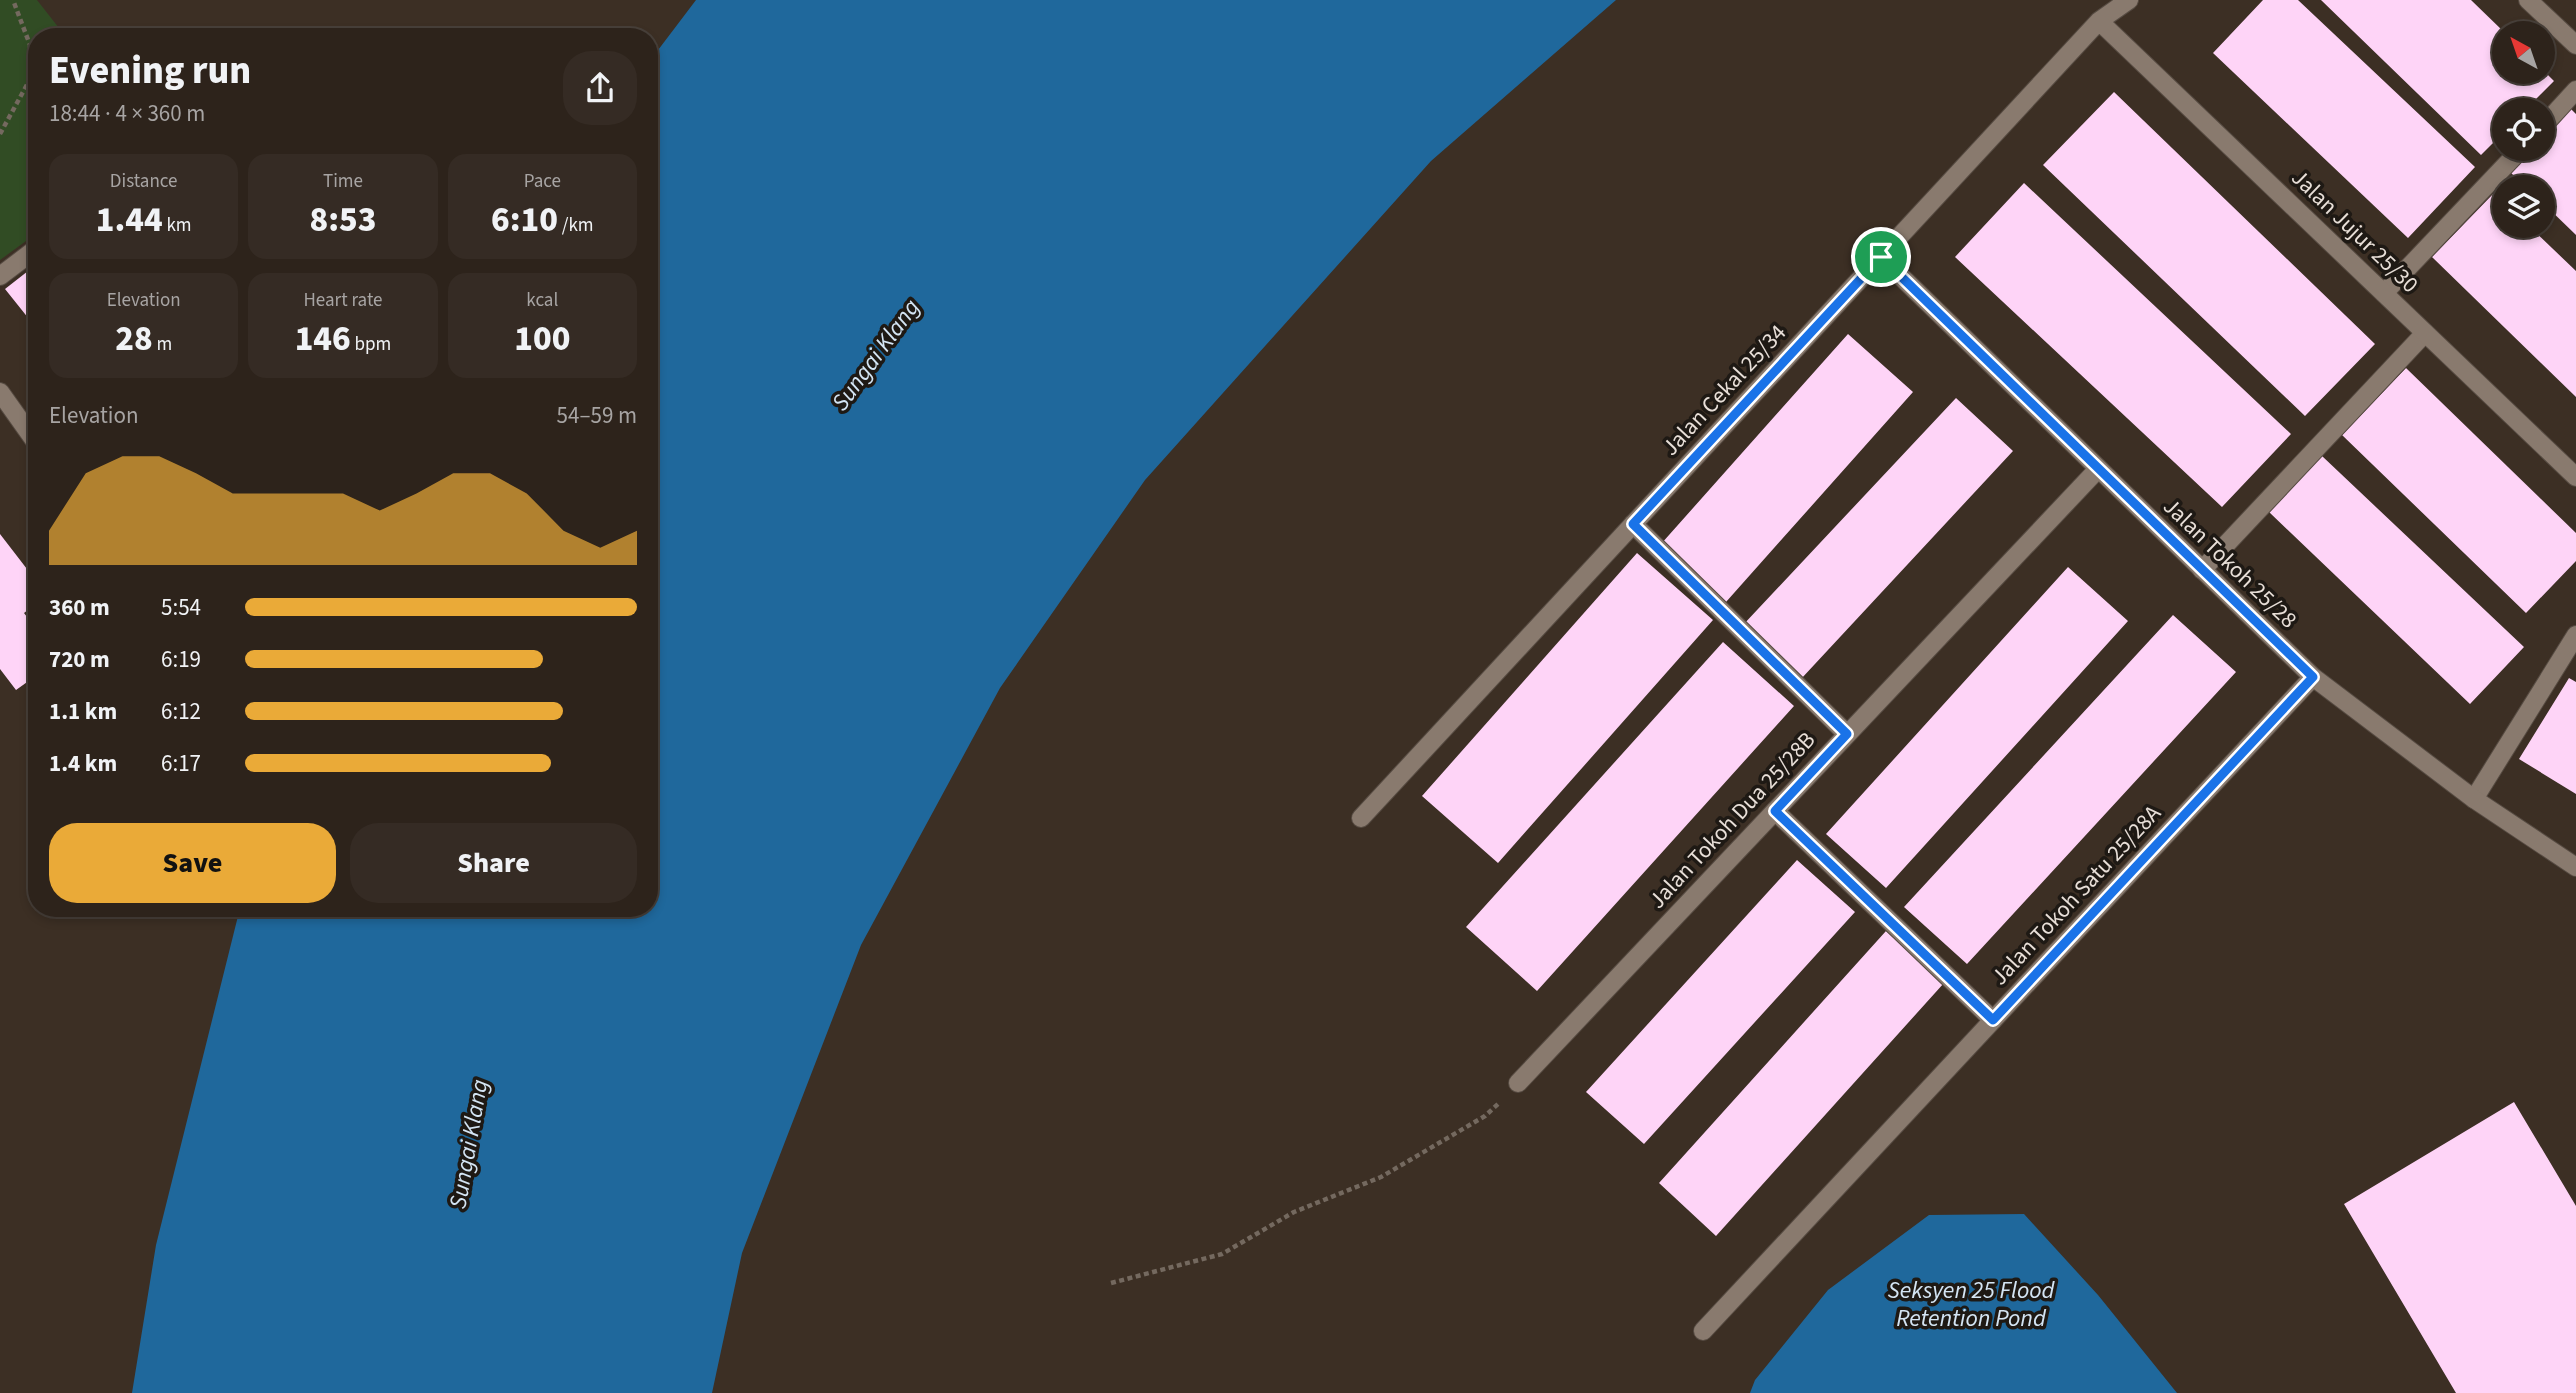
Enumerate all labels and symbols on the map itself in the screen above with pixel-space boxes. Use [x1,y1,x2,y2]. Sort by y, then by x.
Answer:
north arrow [2492,21,2555,84]
street label: Jalan Jujur 25/30 [2284,162,2426,300]
pin [1851,227,1911,287]
water label: Sungai Klang [823,292,929,418]
street label: Jalan Cekal 25/34 [1654,317,1794,463]
street label: Jalan Tokoh 25/28 [2156,490,2304,636]
street label: Jalan Tokoh Dua 25/28B [1641,724,1823,916]
street label: Jalan Tokoh Satu 25/28A [1984,797,2169,992]
water label: Sungai Klang [440,1077,498,1211]
water label: Seksyen 25 Flood Retention Pond [1888,1273,2056,1336]

